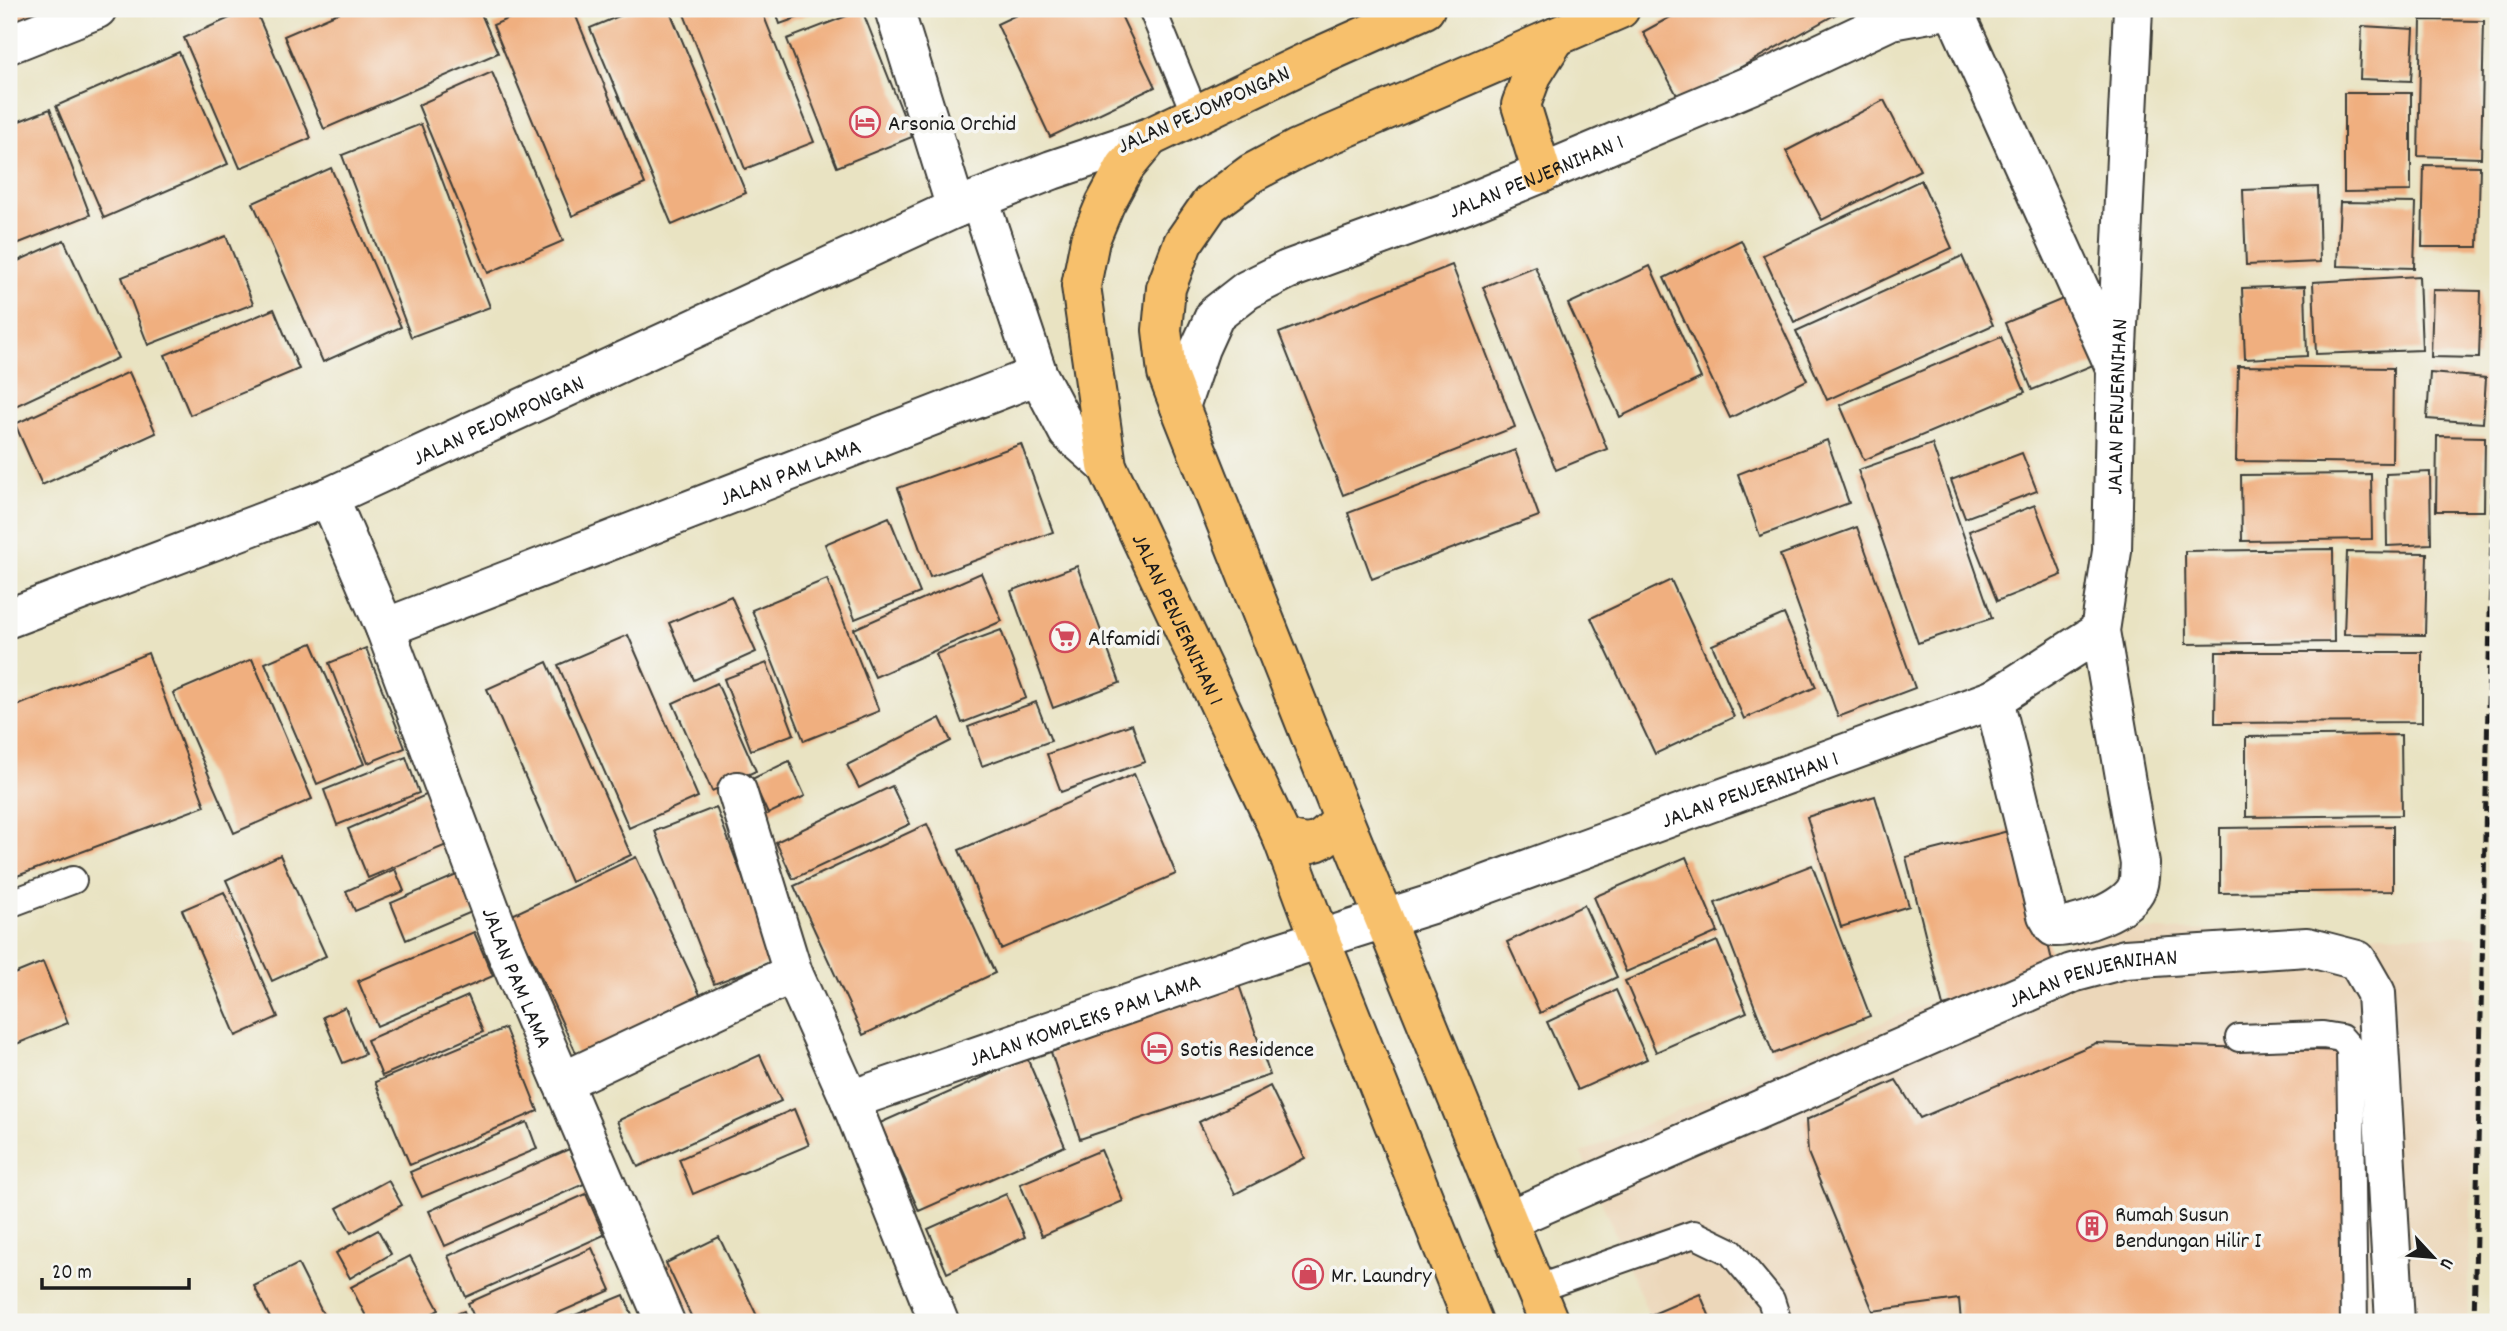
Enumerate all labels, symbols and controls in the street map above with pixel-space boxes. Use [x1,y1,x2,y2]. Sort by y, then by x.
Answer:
street label: JALAN PEJOMPONGAN [1113,58,1296,164]
hotel icon: Arsonia Orchid [848,105,882,139]
place label: Arsonia Orchid [888,109,1016,142]
street label: JALAN PENJERNIHAN 1 [1445,127,1629,229]
street label: JALAN PENJERNIHAN [2100,318,2138,495]
street label: JALAN PEJOMPONGAN [408,368,591,476]
street label: JALAN PAM LAMA [715,432,867,517]
street label: JALAN PENJERNIHAN 1 [1121,529,1231,712]
supermarket icon: Alfamidi [1048,620,1082,654]
place label: Alfamidi [1088,624,1160,657]
street label: JALAN PENJERNIHAN 1 [1657,744,1844,839]
street label: JALAN PAM LAMA [471,903,559,1054]
street label: JALAN PENJERNIHAN [2004,943,2179,1019]
street label: JALAN KOMPLEKS PAM LAMA [965,967,1206,1078]
hotel icon: Sotis Residence [1140,1031,1174,1065]
place label: Sotis Residence [1180,1035,1314,1068]
place label: Rumah Susun Bendungan Hilir I [2115,1200,2261,1259]
building icon: Rumah Susun Bendungan Hilir I [2075,1209,2109,1243]
north arrow [2398,1222,2468,1292]
scale bar [42,1247,189,1291]
text: U [2431,1253,2459,1273]
shop icon: Mr. Laundry [1291,1257,1325,1291]
text: 20 m [52,1259,92,1289]
place label: Mr. Laundry [1331,1261,1432,1294]

